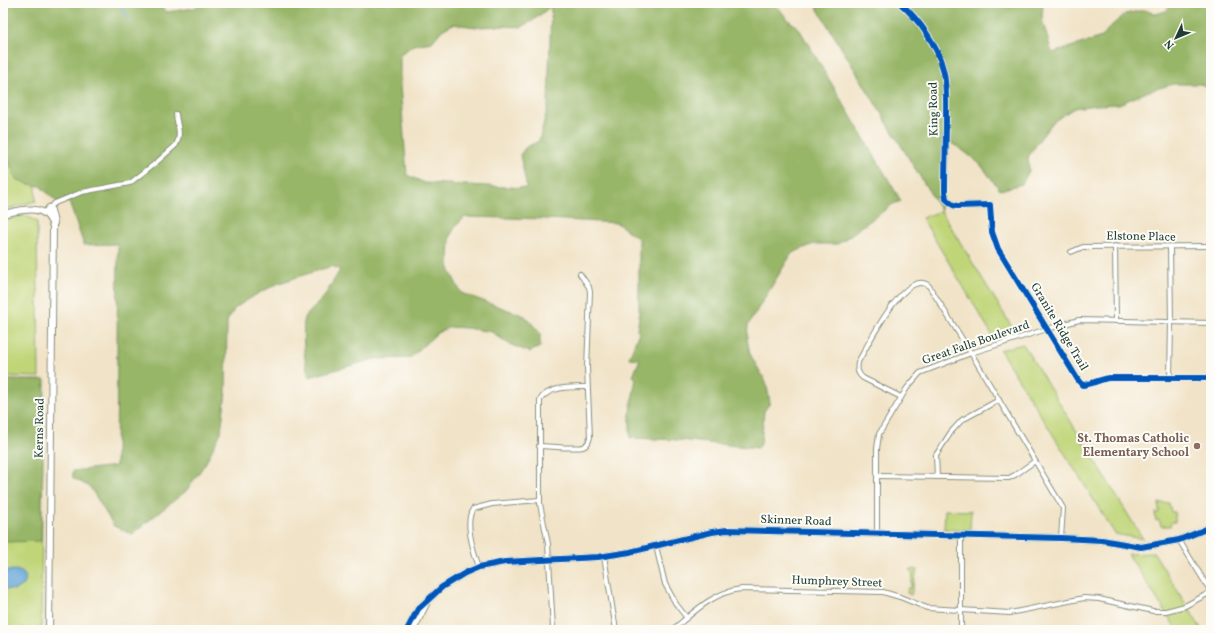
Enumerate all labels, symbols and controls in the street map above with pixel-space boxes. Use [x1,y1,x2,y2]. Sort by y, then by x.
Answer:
north arrow [1156,18,1196,58]
text: N [1162,36,1178,52]
street label: King Road [926,81,942,136]
street label: Elstone Place [1106,228,1176,246]
street label: Granite Ridge Trail [1026,280,1092,374]
street label: Great Falls Boulevard [920,317,1032,369]
street label: Kerns Road [31,398,49,458]
place label: St. Thomas Catholic Elementary School [1077,431,1189,461]
marker: St. Thomas Catholic Elementary School [1192,441,1202,451]
street label: Skinner Road [760,512,832,530]
street label: Humphrey Street [791,572,883,592]

